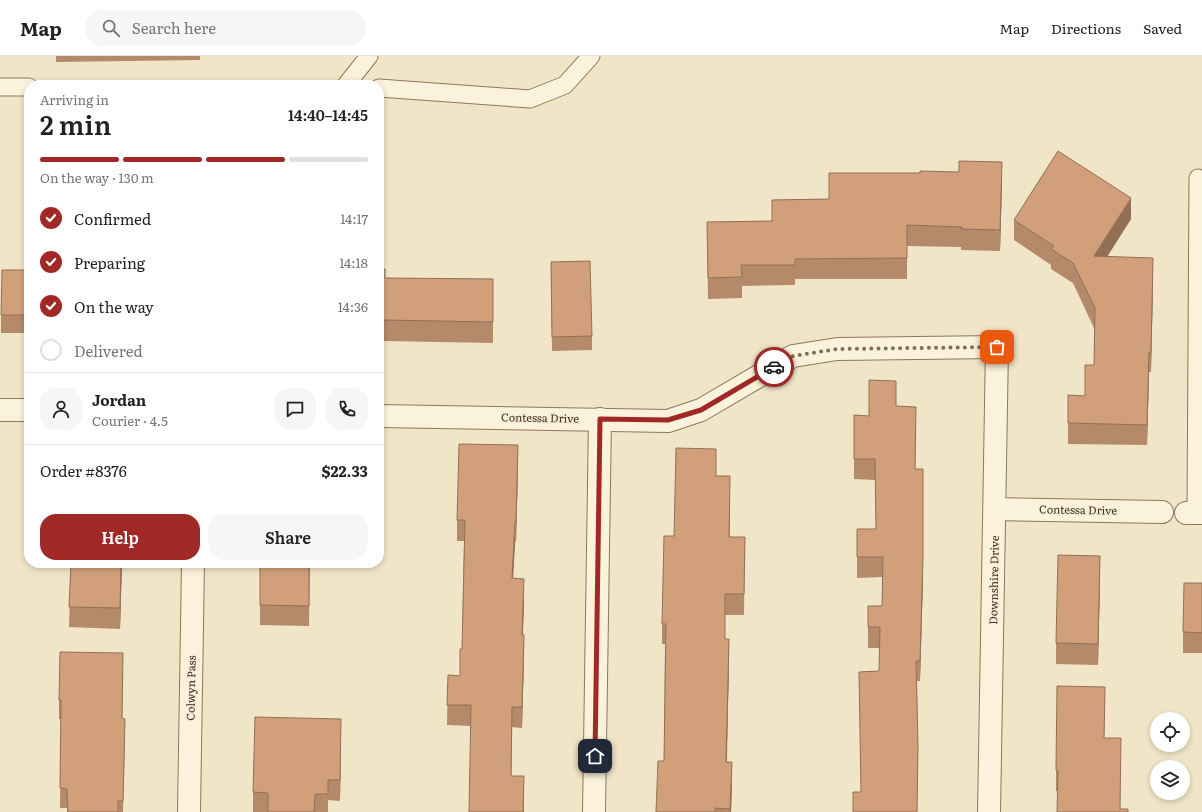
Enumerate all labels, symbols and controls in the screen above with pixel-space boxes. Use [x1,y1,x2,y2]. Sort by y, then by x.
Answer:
search box [86,10,366,46]
text: Map [20,14,62,42]
text: Search here [132,16,216,39]
icon: search [100,17,122,39]
text: Map [999,18,1029,38]
text: Directions [1051,18,1121,38]
text: Saved [1143,18,1182,38]
text: Arriving in [40,90,109,109]
text: 14:40–14:45 [288,103,368,126]
text: 2 min [40,104,111,143]
text: On the way · 130 m [40,168,154,187]
icon: check [40,207,62,229]
text: Confirmed [74,207,151,230]
text: 14:17 [340,209,368,228]
icon: check [40,251,62,273]
text: Preparing [74,251,145,274]
text: 14:18 [339,253,368,272]
icon: check [40,295,62,317]
text: On the way [74,295,154,318]
text: 14:36 [338,297,368,316]
pin [980,330,1014,364]
icon: bag [986,336,1008,358]
text: Delivered [74,339,143,362]
courier [754,347,794,387]
icon: car [763,356,785,378]
button: person [40,388,82,430]
text: Jordan [92,388,146,411]
button: chat [274,388,316,430]
button: phone [326,388,368,430]
street label: Contessa Drive [501,408,579,426]
text: Courier · 4.5 [92,411,168,430]
text: Order #8376 [40,459,127,482]
text: $22.33 [322,459,368,482]
street label: Contessa Drive [1039,500,1117,518]
button: Help [40,514,200,560]
button: Share [208,514,368,560]
street label: Downshire Drive [984,535,1002,625]
street label: Colwyn Pass [181,655,199,721]
map controls [1150,712,1190,800]
button: locate [1150,712,1190,752]
pin [578,739,612,773]
icon: home [584,745,606,767]
button: layers [1150,760,1190,800]

